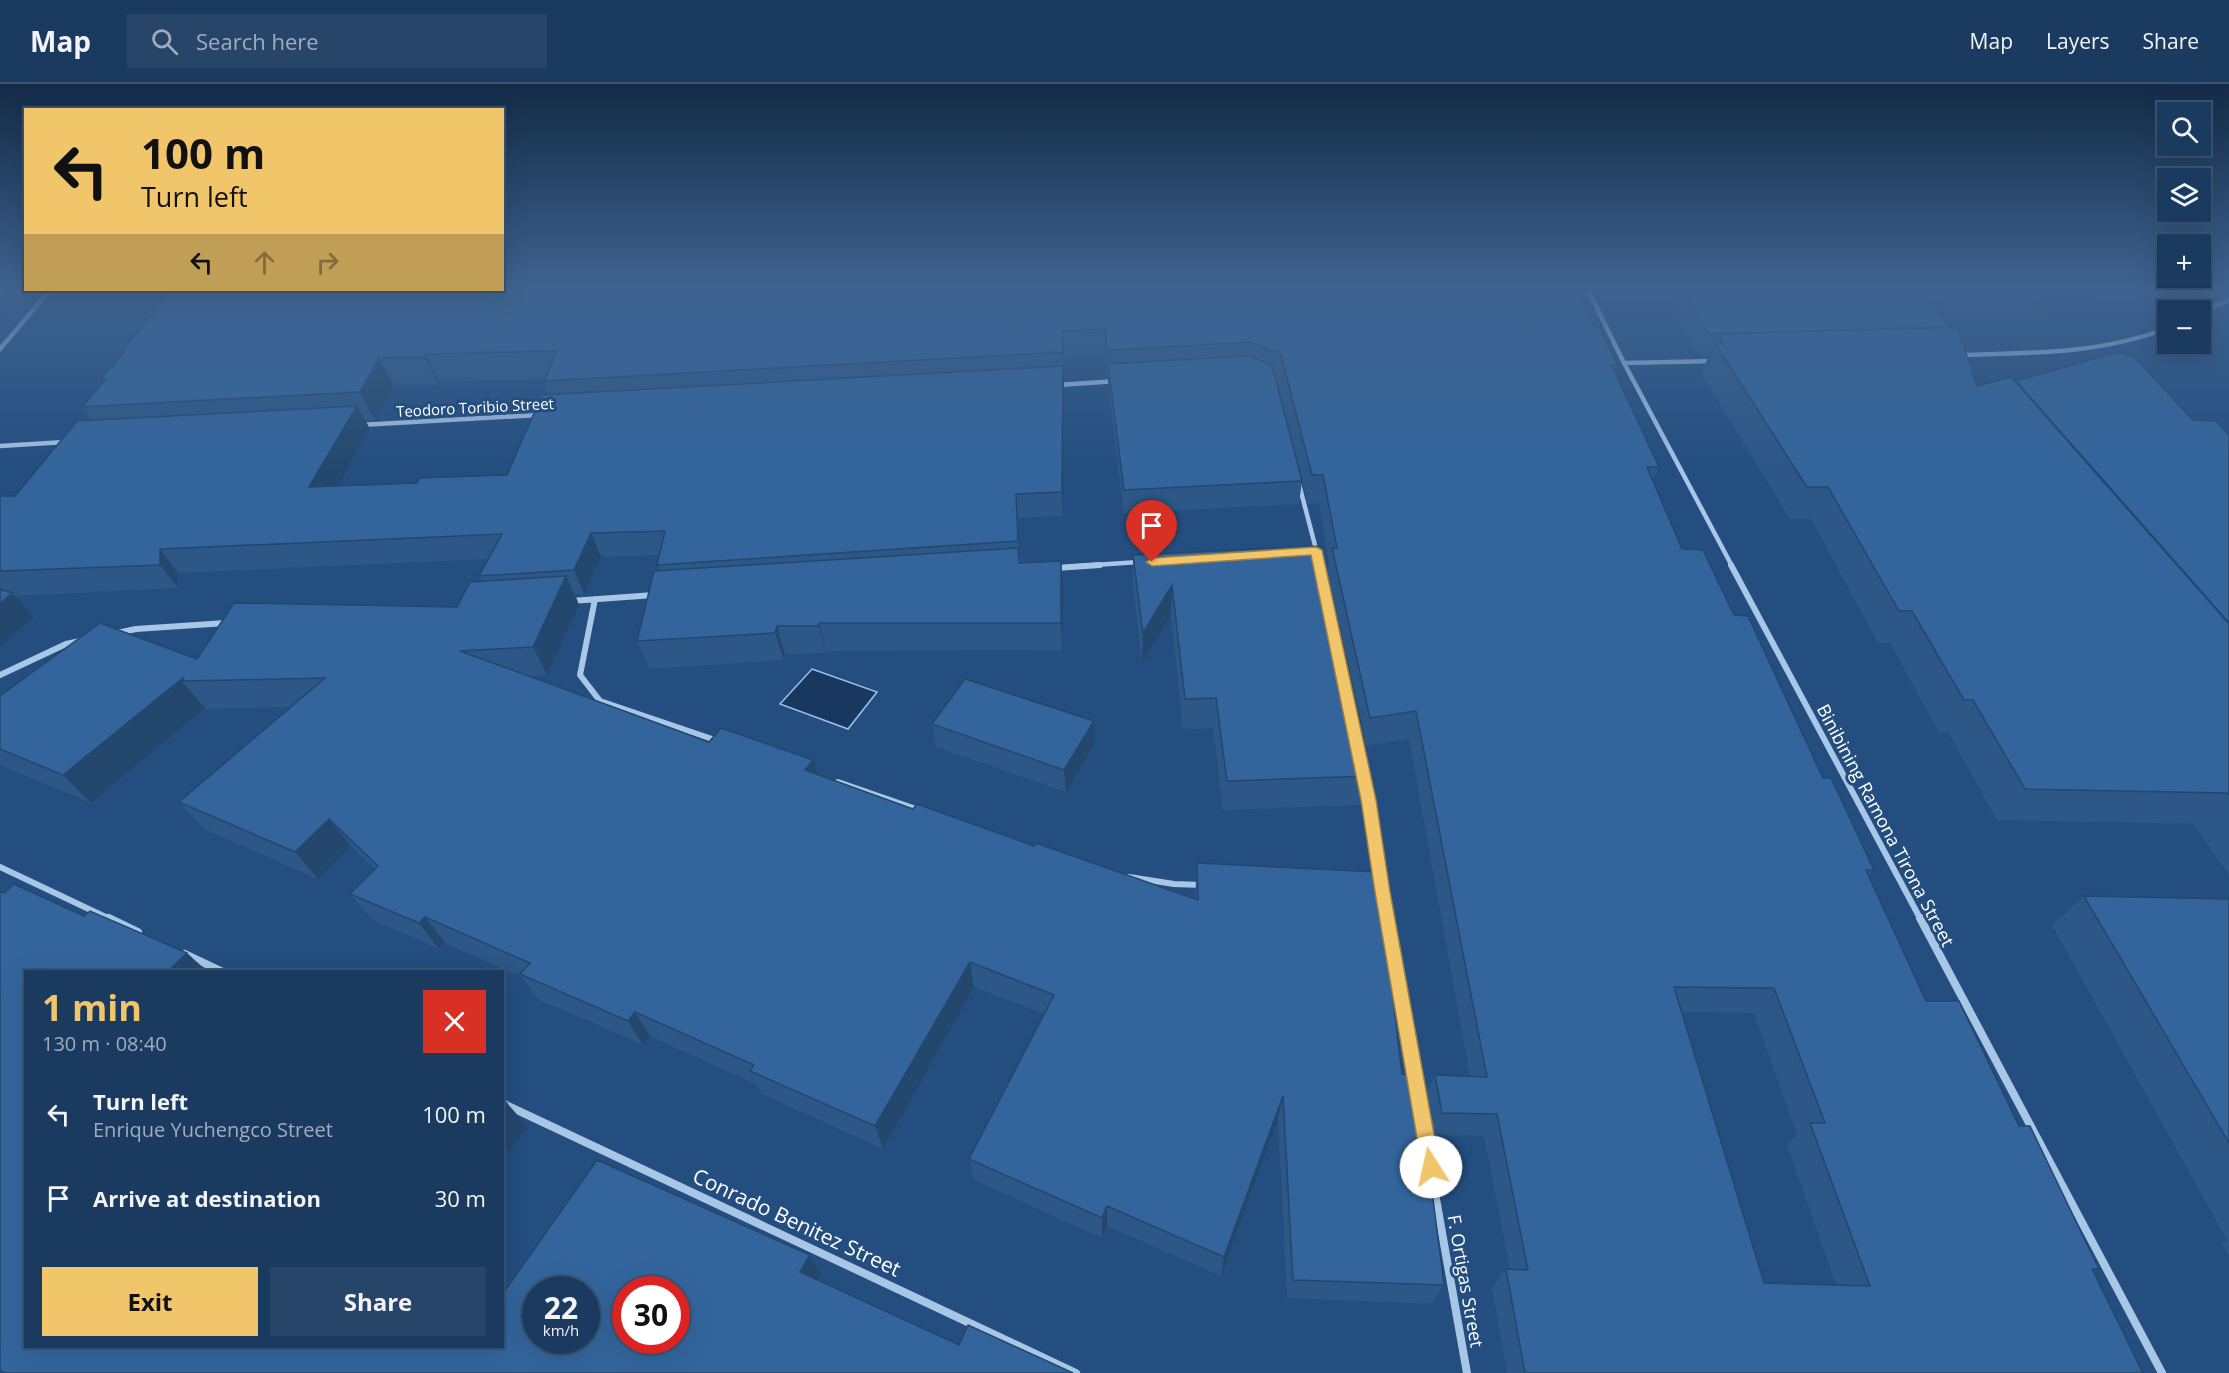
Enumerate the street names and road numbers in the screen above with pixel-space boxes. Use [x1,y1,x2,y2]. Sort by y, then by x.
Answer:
street label: Teodoro Toribio Street [396,393,554,421]
street label: Binibining Ramona Tirona Street [1812,700,1960,950]
street label: Conrado Benitez Street [688,1161,906,1283]
street label: F. Ortigas Street [1443,1213,1489,1349]

